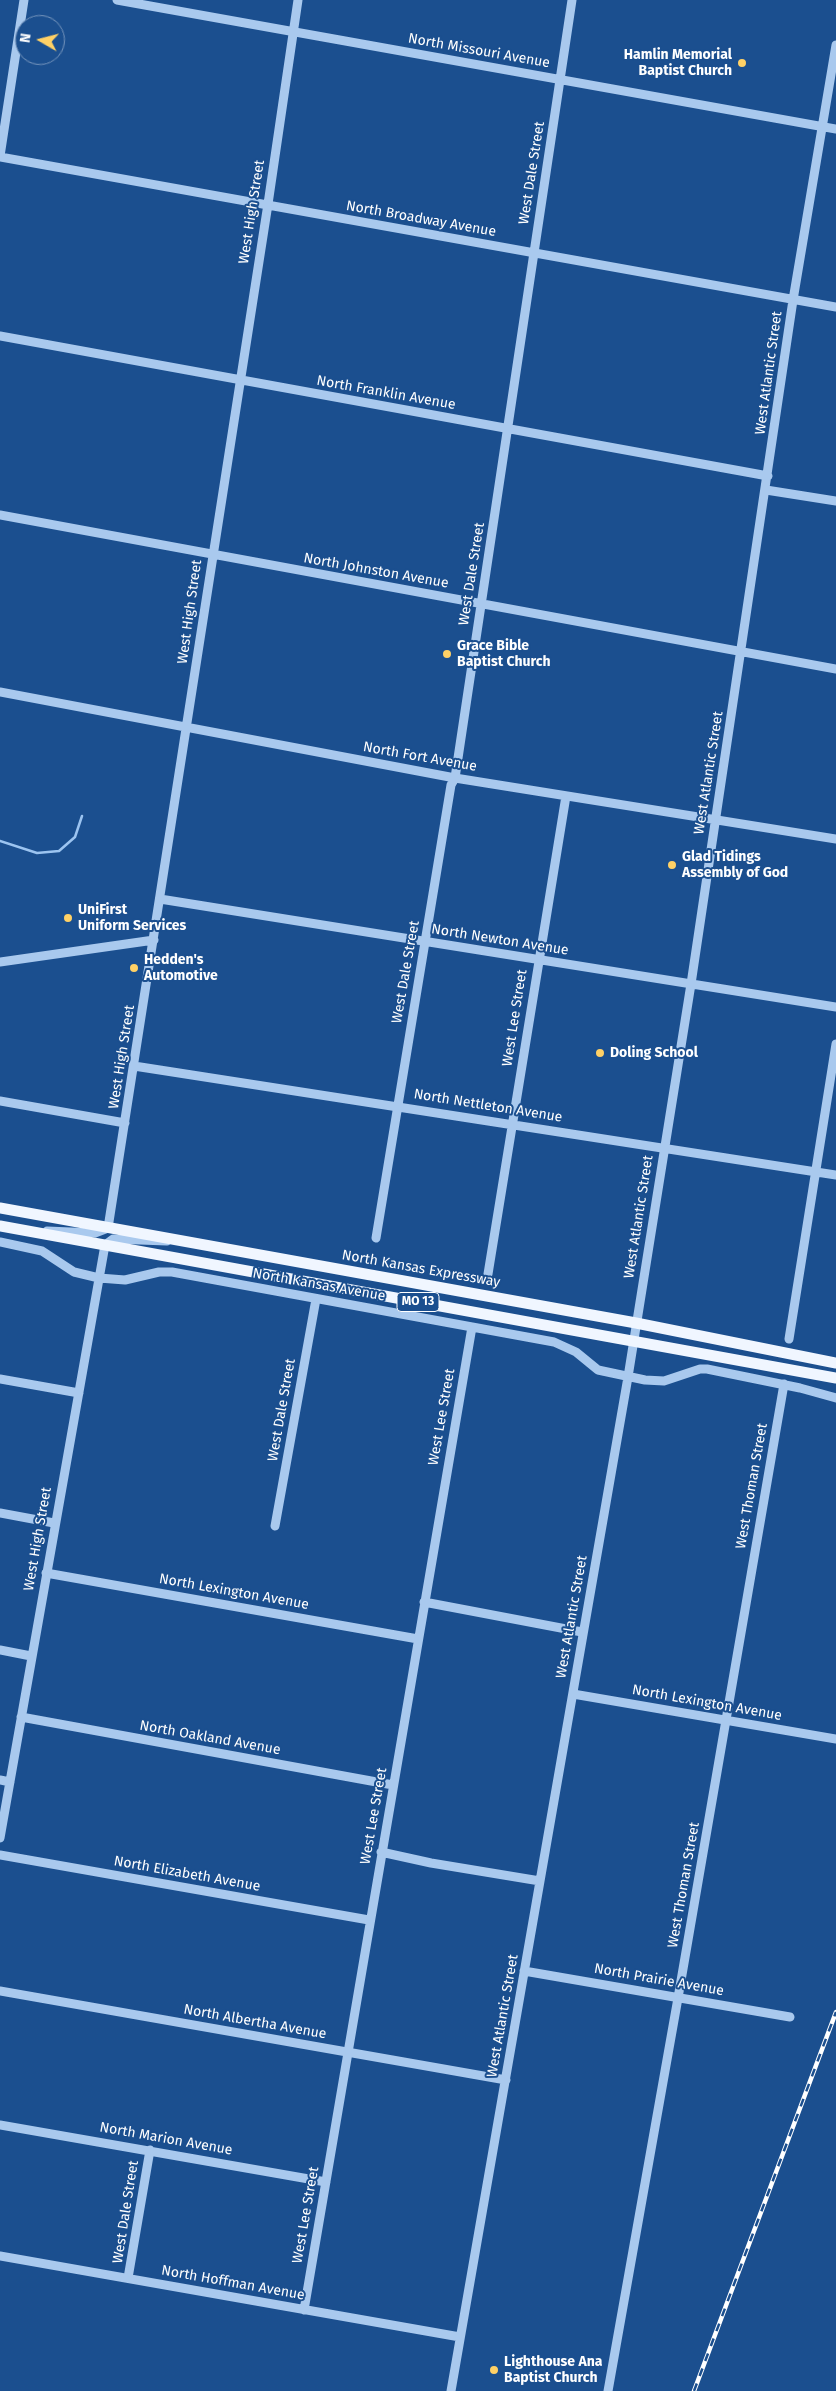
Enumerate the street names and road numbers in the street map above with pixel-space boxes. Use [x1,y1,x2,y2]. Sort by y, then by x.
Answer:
street label: North Missouri Avenue [407,30,551,72]
street label: West Dale Street [516,120,548,226]
street label: West High Street [235,159,269,265]
street label: North Broadway Avenue [345,198,497,240]
street label: West Atlantic Street [752,310,786,436]
street label: North Franklin Avenue [315,373,457,413]
street label: West Dale Street [456,521,488,627]
street label: North Johnston Avenue [302,550,450,592]
street label: West High Street [174,559,206,665]
street label: West Atlantic Street [691,710,727,836]
street label: North Fort Avenue [362,739,478,775]
street label: West Dale Street [389,919,423,1025]
street label: North Newton Avenue [430,921,570,959]
street label: West Lee Street [499,968,531,1068]
street label: West High Street [105,1004,139,1110]
street label: North Nettleton Avenue [412,1086,564,1126]
street label: West Atlantic Street [621,1154,657,1280]
street label: North Kansas Expressway [341,1247,501,1291]
street label: North Kansas Avenue [251,1265,387,1305]
road number: MO 13 [397,1292,439,1311]
street label: West Dale Street [265,1357,299,1463]
street label: West Lee Street [425,1367,459,1467]
street label: West Thoman Street [733,1422,771,1550]
street label: West High Street [21,1486,55,1592]
street label: West Atlantic Street [553,1554,591,1680]
street label: North Lexington Avenue [158,1571,310,1613]
street label: North Lexington Avenue [631,1682,783,1724]
street label: North Oakland Avenue [138,1717,282,1759]
street label: West Lee Street [357,1766,391,1866]
street label: West Thoman Street [665,1821,703,1949]
street label: North Elizabeth Avenue [112,1853,262,1895]
street label: West Atlantic Street [484,1953,522,2079]
street label: North Prairie Avenue [593,1960,725,2000]
street label: North Albertha Avenue [182,2001,328,2043]
street label: North Marion Avenue [98,2119,234,2159]
street label: West Dale Street [110,2159,142,2265]
street label: West Lee Street [289,2165,323,2265]
street label: North Hoffman Avenue [160,2262,306,2304]

